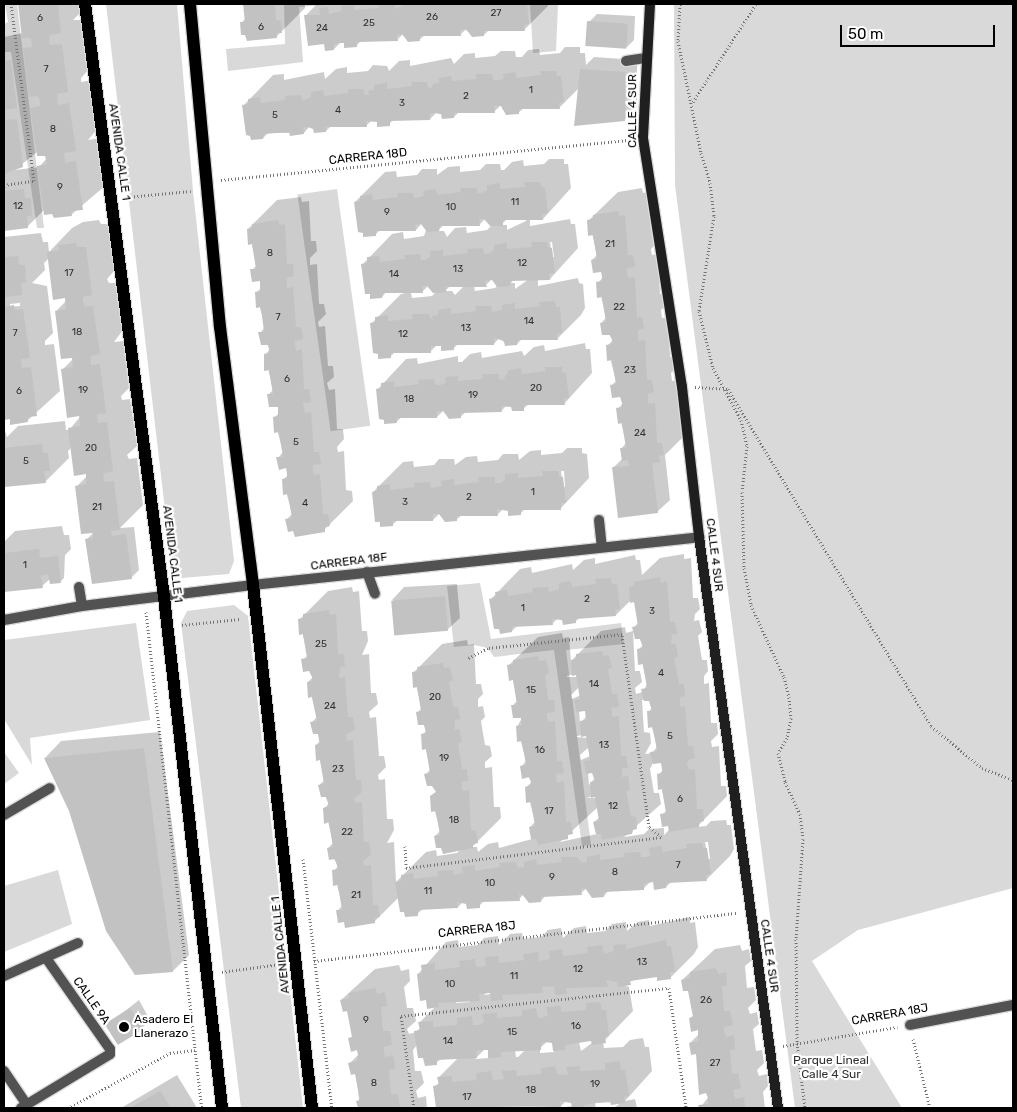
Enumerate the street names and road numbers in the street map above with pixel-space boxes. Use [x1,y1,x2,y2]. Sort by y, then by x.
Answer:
street label: CALLE 4 SUR [626,74,640,148]
street label: AVENIDA CALLE 1 [105,102,133,202]
street label: CARRERA 18D [328,146,408,168]
street label: AVENIDA CALLE 1 [159,504,185,604]
street label: CALLE 4 SUR [702,517,726,593]
street label: CARRERA 18F [310,550,388,574]
street label: AVENIDA CALLE 1 [269,895,293,995]
street label: CALLE 4 SUR [757,918,781,994]
street label: CARRERA 18J [437,919,517,941]
street label: CALLE 9A [70,975,112,1027]
street label: CARRERA 18J [850,1001,930,1029]

